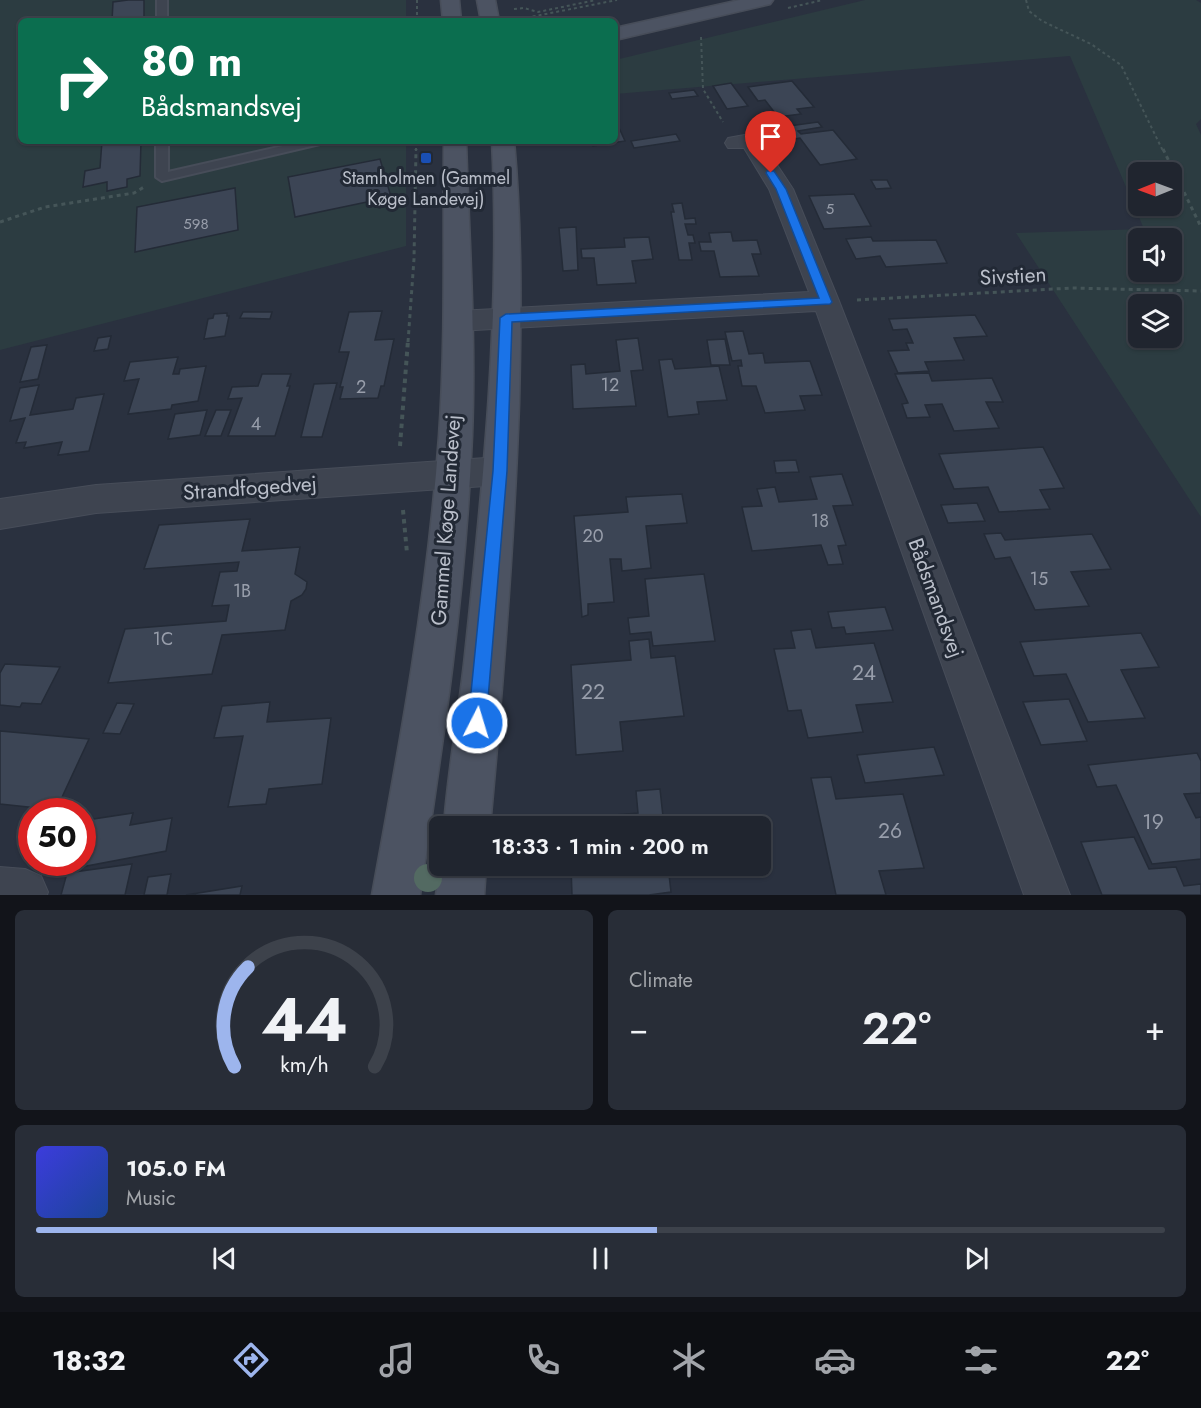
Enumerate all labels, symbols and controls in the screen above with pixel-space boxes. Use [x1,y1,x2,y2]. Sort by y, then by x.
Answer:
text: 80 m [141,31,242,92]
icon: right [42,42,120,120]
text: Bådsmandsvej [141,87,302,126]
pin [745,111,796,173]
icon: arrive [754,120,787,153]
marker: Stamholmen (Gammel Køge Landevej) [419,151,433,165]
north arrow [1128,162,1182,216]
map controls [1128,162,1182,348]
place label: Stamholmen (Gammel Køge Landevej) [342,165,510,212]
house number: 5 [826,198,834,220]
house number: 598 [183,213,209,235]
button: sound [1128,228,1182,282]
street label: Sivstien [979,259,1047,293]
button: layers [1128,294,1182,348]
house number: 12 [601,372,619,398]
house number: 2 [356,374,366,400]
house number: 4 [251,411,261,437]
street label: Gammel Køge Landevej [424,413,468,627]
street label: Strandfogedvej [182,468,318,508]
house number: 18 [811,508,829,534]
house number: 20 [582,523,604,549]
street label: Bådsmandsvej [900,534,972,662]
house number: 15 [1030,566,1048,592]
house number: 1B [233,578,251,604]
house number: 1C [153,626,173,652]
house number: 24 [852,658,876,688]
house number: 22 [581,677,605,707]
position arrow [445,691,509,755]
speed limit sign: 50 [18,798,96,876]
house number: 19 [1142,807,1164,837]
house number: 26 [878,816,902,846]
text: 18:33 · 1 min · 200 m [491,830,709,862]
text: Climate [629,966,693,995]
text: 44 [260,974,348,1064]
text: 22° [862,996,931,1061]
text: − [629,1005,648,1052]
text: + [1145,1005,1165,1052]
text: km/h [280,1049,328,1080]
text: 105.0 FM [126,1152,226,1184]
text: Music [126,1184,176,1213]
icon: previous [208,1242,241,1275]
icon: pause [584,1242,617,1275]
icon: next [960,1242,993,1275]
icon: directions [230,1339,272,1381]
icon: music [376,1339,418,1381]
icon: phone [522,1339,564,1381]
icon: climate [668,1339,710,1381]
icon: car [814,1339,856,1381]
icon: filters [960,1339,1002,1381]
text: 18:32 [52,1341,126,1380]
text: 22° [1106,1341,1149,1380]

